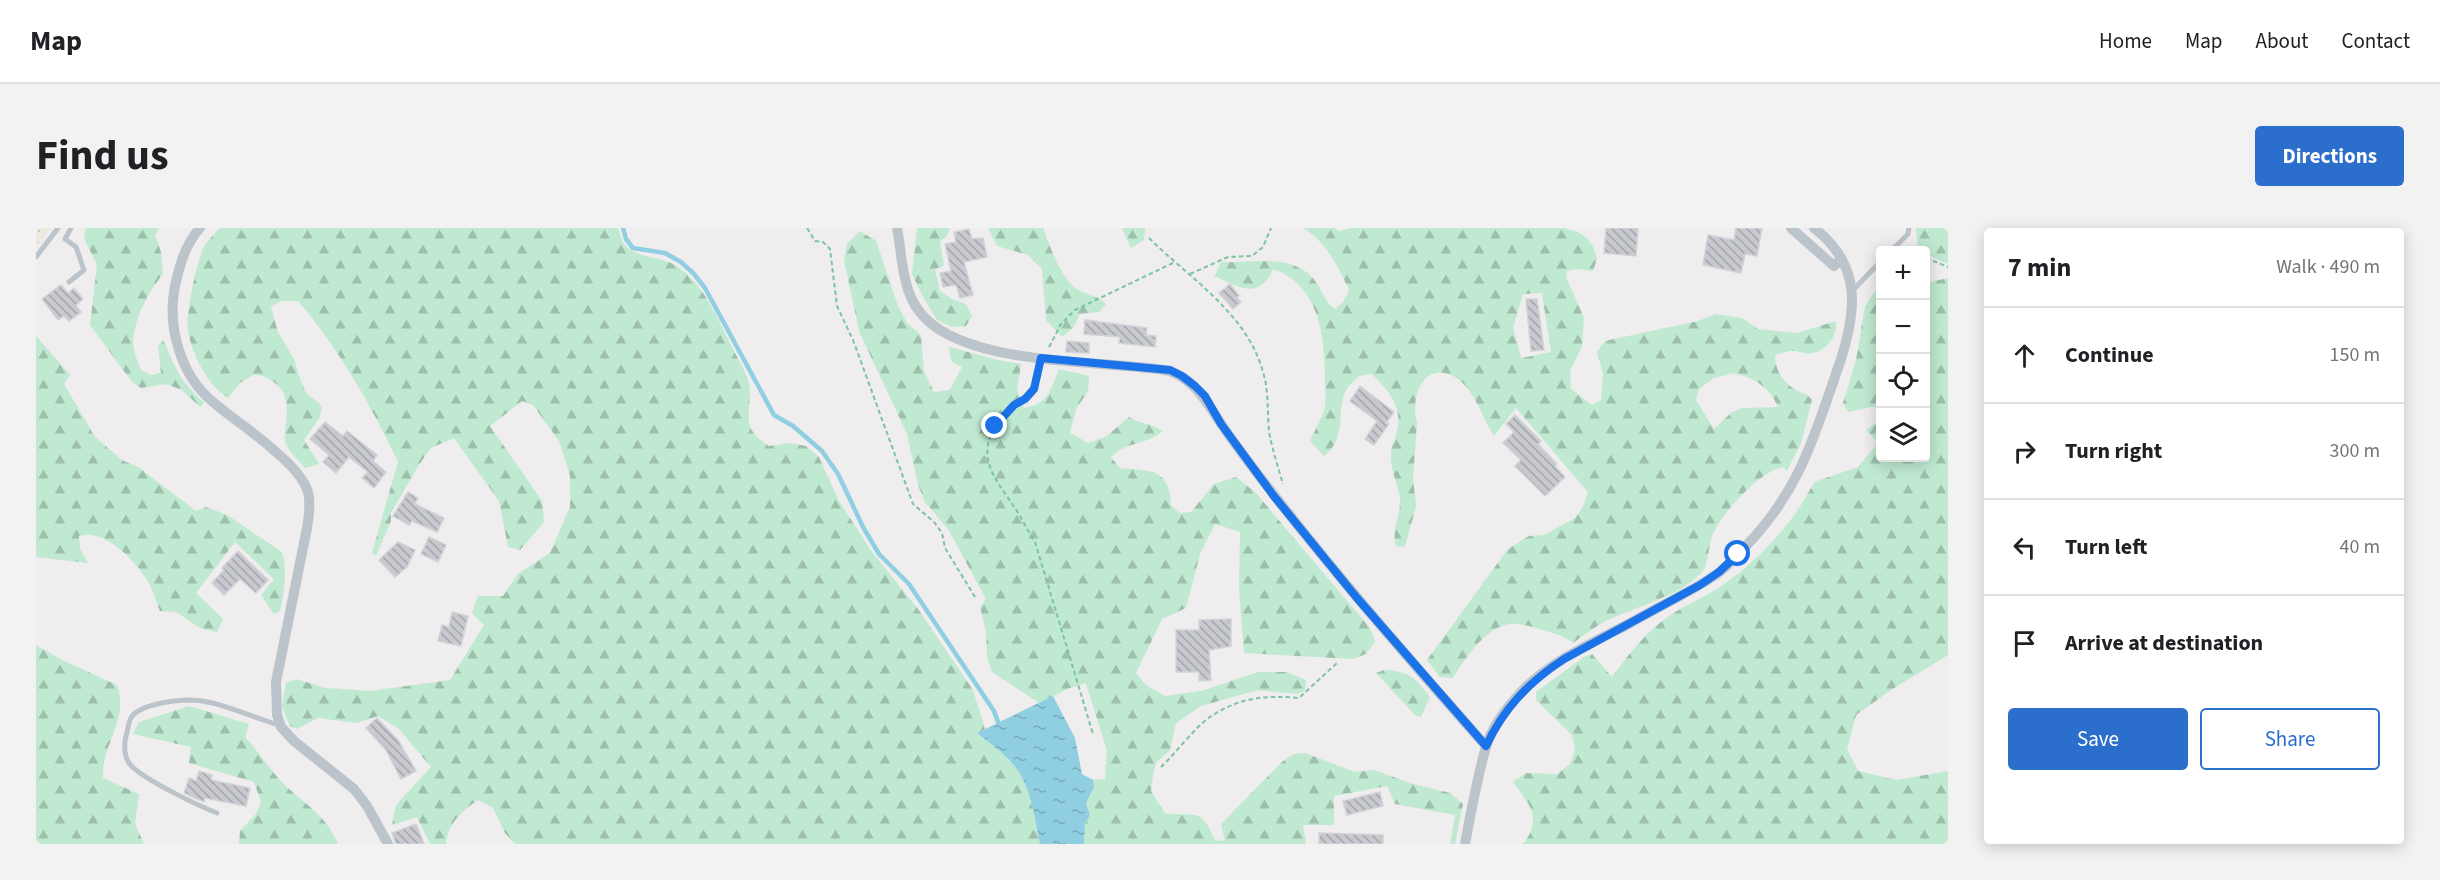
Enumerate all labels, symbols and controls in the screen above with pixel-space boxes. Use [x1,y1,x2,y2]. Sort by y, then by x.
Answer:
text: Map [30,21,82,61]
text: Home [2099,26,2152,56]
text: Map [2185,26,2223,56]
text: About [2256,26,2308,56]
text: Contact [2341,26,2410,56]
text: Find us [36,126,169,186]
button: Directions [2255,126,2404,186]
map controls [1876,246,1930,462]
button: + [1876,246,1930,300]
text: 7 min [2008,249,2071,286]
text: Walk · 490 m [2276,253,2380,281]
button: − [1876,300,1930,354]
icon: ahead [2008,339,2041,372]
text: Continue [2065,339,2154,371]
text: 150 m [2330,341,2380,369]
button: locate [1876,354,1930,408]
button: layers [1876,408,1930,462]
route end [981,412,1007,438]
icon: right [2008,435,2041,468]
text: Turn right [2065,435,2162,467]
text: 300 m [2330,437,2380,465]
icon: left [2008,531,2041,564]
text: Turn left [2065,531,2147,563]
text: 40 m [2340,533,2380,561]
route start [1724,540,1750,566]
icon: arrive [2008,627,2041,660]
text: Arrive at destination [2065,627,2263,659]
button: Save [2008,708,2188,770]
button: Share [2200,708,2380,770]

